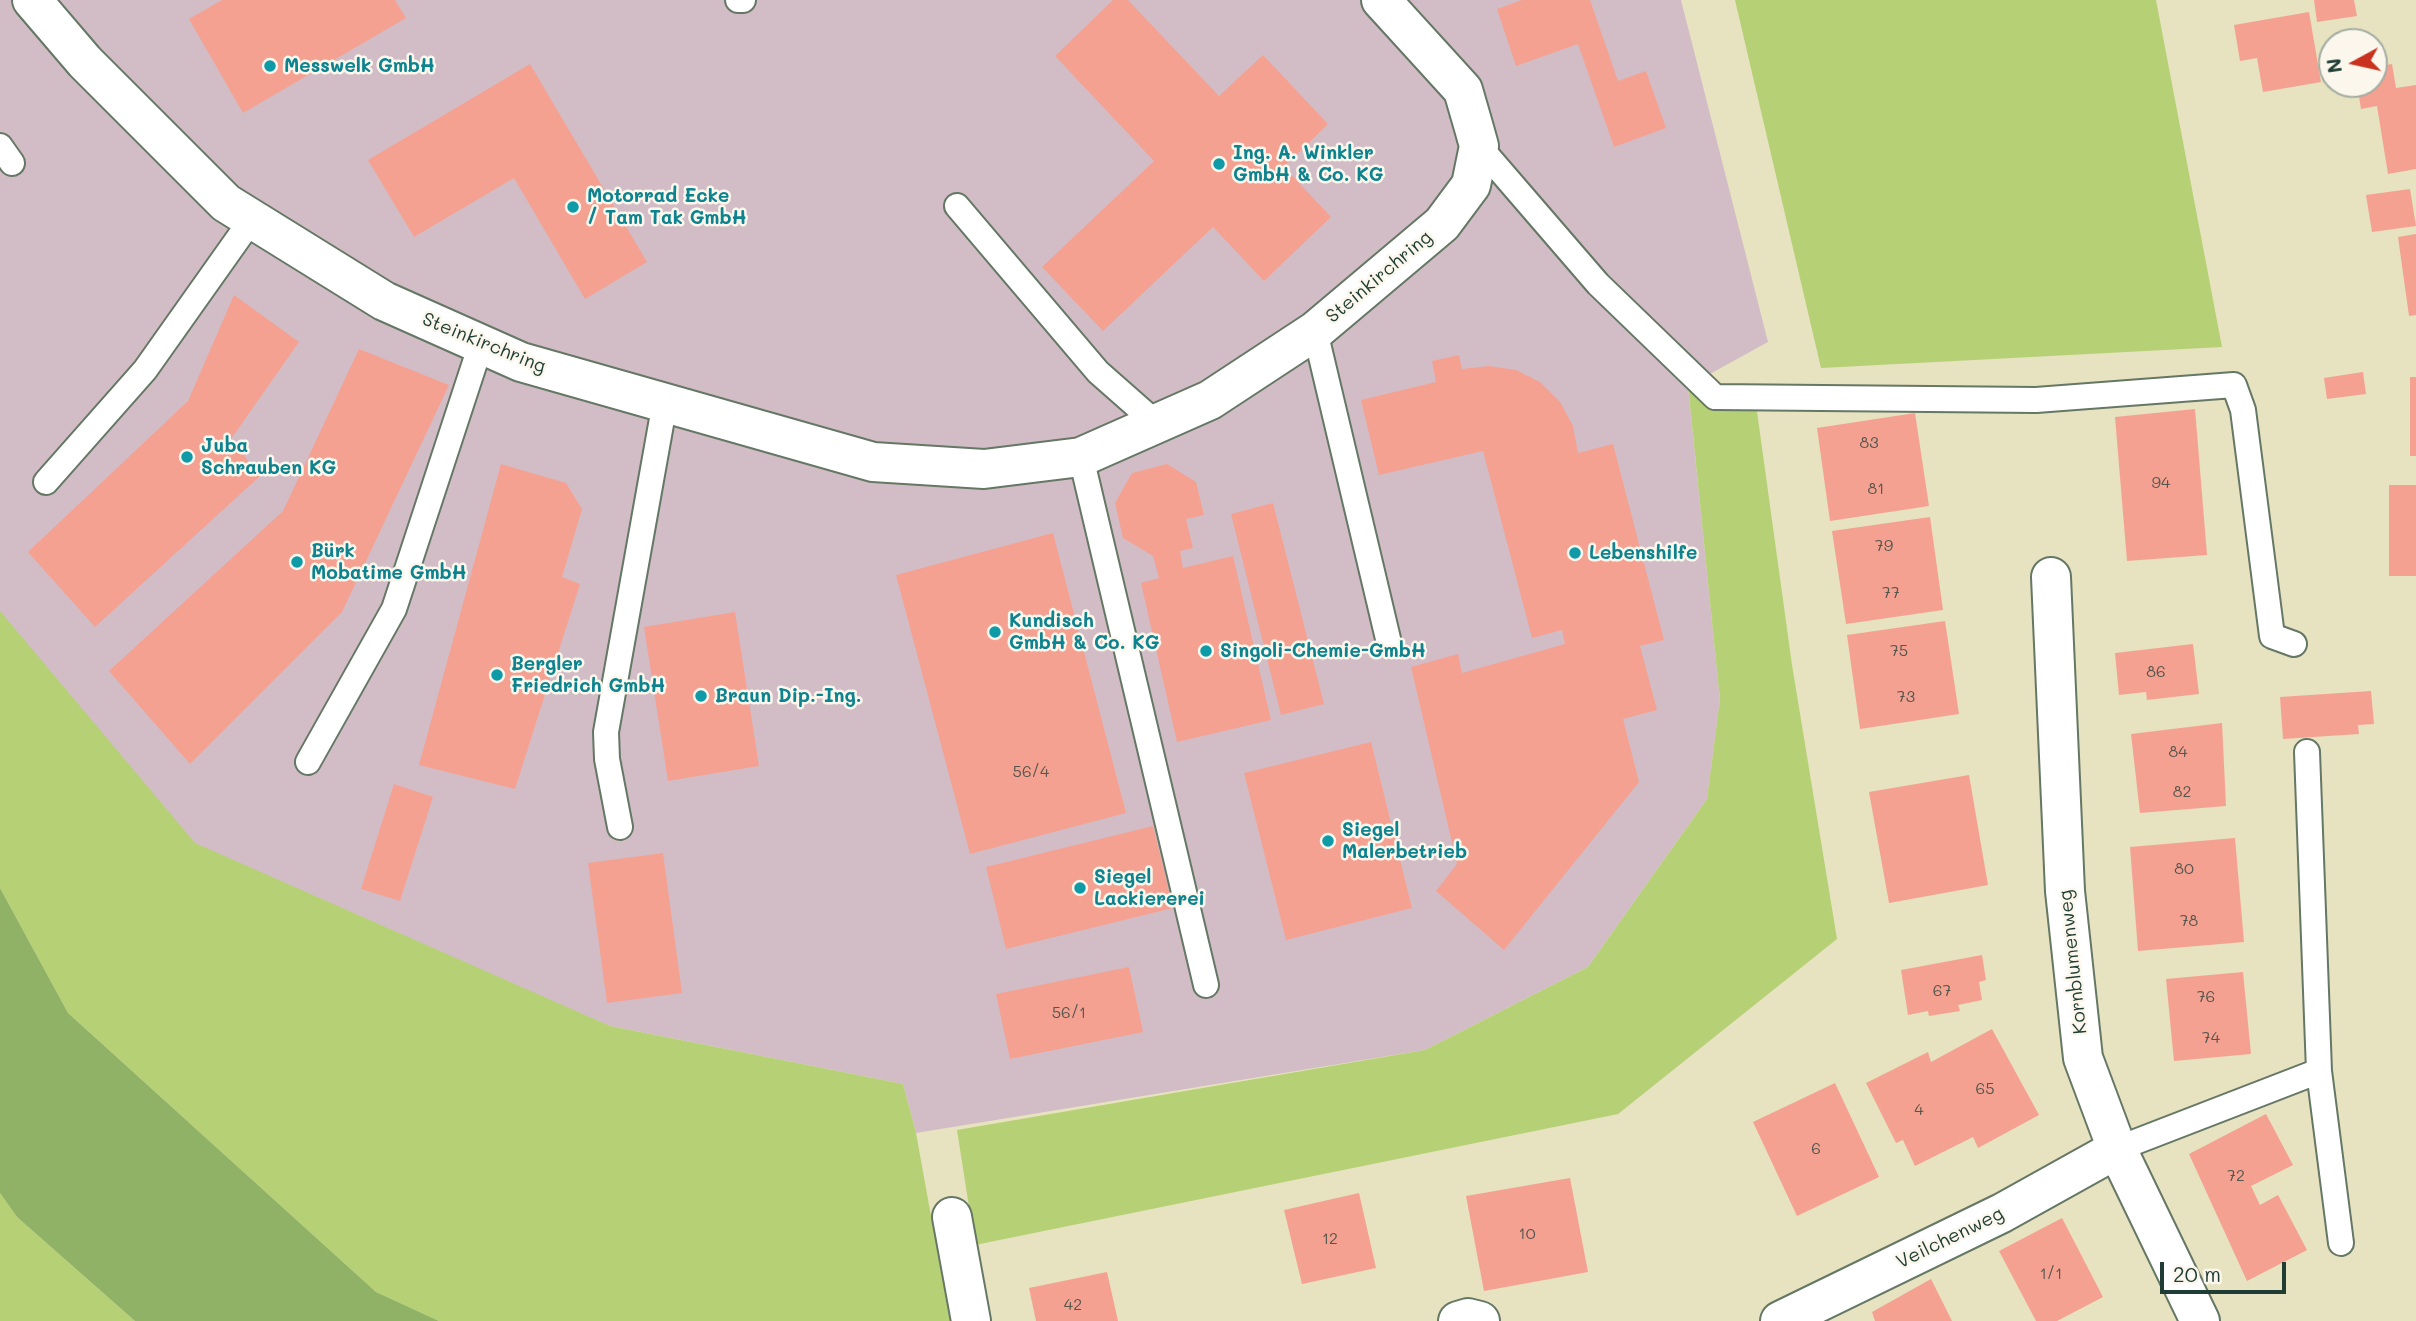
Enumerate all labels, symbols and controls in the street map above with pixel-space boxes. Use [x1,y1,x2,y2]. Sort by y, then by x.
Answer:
north arrow [2318,28,2388,98]
place label: Messwelk GmbH [284,55,435,77]
text: N [2320,57,2347,75]
marker: Messwelk GmbH [262,58,278,74]
place label: Ing. A. Winkler GmbH & Co. KG [1233,142,1383,186]
marker: Ing. A. Winkler GmbH & Co. KG [1211,156,1227,172]
place label: Motorrad Ecke / Tam Tak GmbH [587,185,747,229]
marker: Motorrad Ecke / Tam Tak GmbH [565,199,581,215]
street label: Steinkirchring [1321,226,1437,328]
street label: Steinkirchring [419,308,549,378]
house number: 83 [1859,433,1879,453]
place label: Juba Schrauben KG [201,435,336,479]
marker: Juba Schrauben KG [179,449,195,465]
house number: 94 [2152,473,2170,493]
house number: 81 [1868,479,1884,499]
house number: 79 [1875,536,1893,556]
place label: Bürk Mobatime GmbH [311,540,467,584]
place label: Lebenshilfe [1589,542,1697,564]
marker: Lebenshilfe [1567,545,1583,561]
marker: Bürk Mobatime GmbH [289,554,305,570]
house number: 77 [1882,583,1900,603]
place label: Kundisch GmbH & Co. KG [1009,610,1159,654]
marker: Kundisch GmbH & Co. KG [987,624,1003,640]
place label: Singoli-Chemie-GmbH [1220,640,1426,662]
house number: 75 [1890,641,1908,661]
marker: Singoli-Chemie-GmbH [1198,643,1214,659]
place label: Bergler Friedrich GmbH [511,653,666,697]
house number: 86 [2146,662,2166,682]
marker: Bergler Friedrich GmbH [489,667,505,683]
place label: Braun Dip.-Ing. [715,685,862,707]
house number: 73 [1897,687,1915,707]
marker: Braun Dip.-Ing. [693,688,709,704]
house number: 84 [2168,742,2188,762]
house number: 56/4 [1013,762,1049,782]
house number: 82 [2173,782,2191,802]
place label: Siegel Malerbetrieb [1342,819,1467,863]
marker: Siegel Malerbetrieb [1320,833,1336,849]
house number: 80 [2174,859,2194,879]
place label: Siegel Lackiererei [1094,866,1205,910]
marker: Siegel Lackiererei [1072,880,1088,896]
street label: Kornblumenweg [2054,889,2092,1035]
house number: 78 [2180,911,2198,931]
house number: 67 [1933,981,1951,1001]
house number: 76 [2197,987,2215,1007]
house number: 56/1 [1052,1003,1086,1023]
house number: 74 [2202,1028,2220,1048]
house number: 65 [1976,1079,1994,1099]
house number: 4 [1914,1100,1924,1120]
house number: 6 [1811,1139,1821,1159]
house number: 72 [2227,1166,2245,1186]
street label: Veilchenweg [1893,1202,2007,1274]
house number: 10 [1518,1224,1536,1244]
house number: 12 [1322,1229,1338,1249]
scale bar [2164,1248,2290,1292]
text: 20 m [2173,1260,2221,1287]
house number: 1/1 [2040,1264,2062,1284]
house number: 42 [1064,1295,1082,1315]

